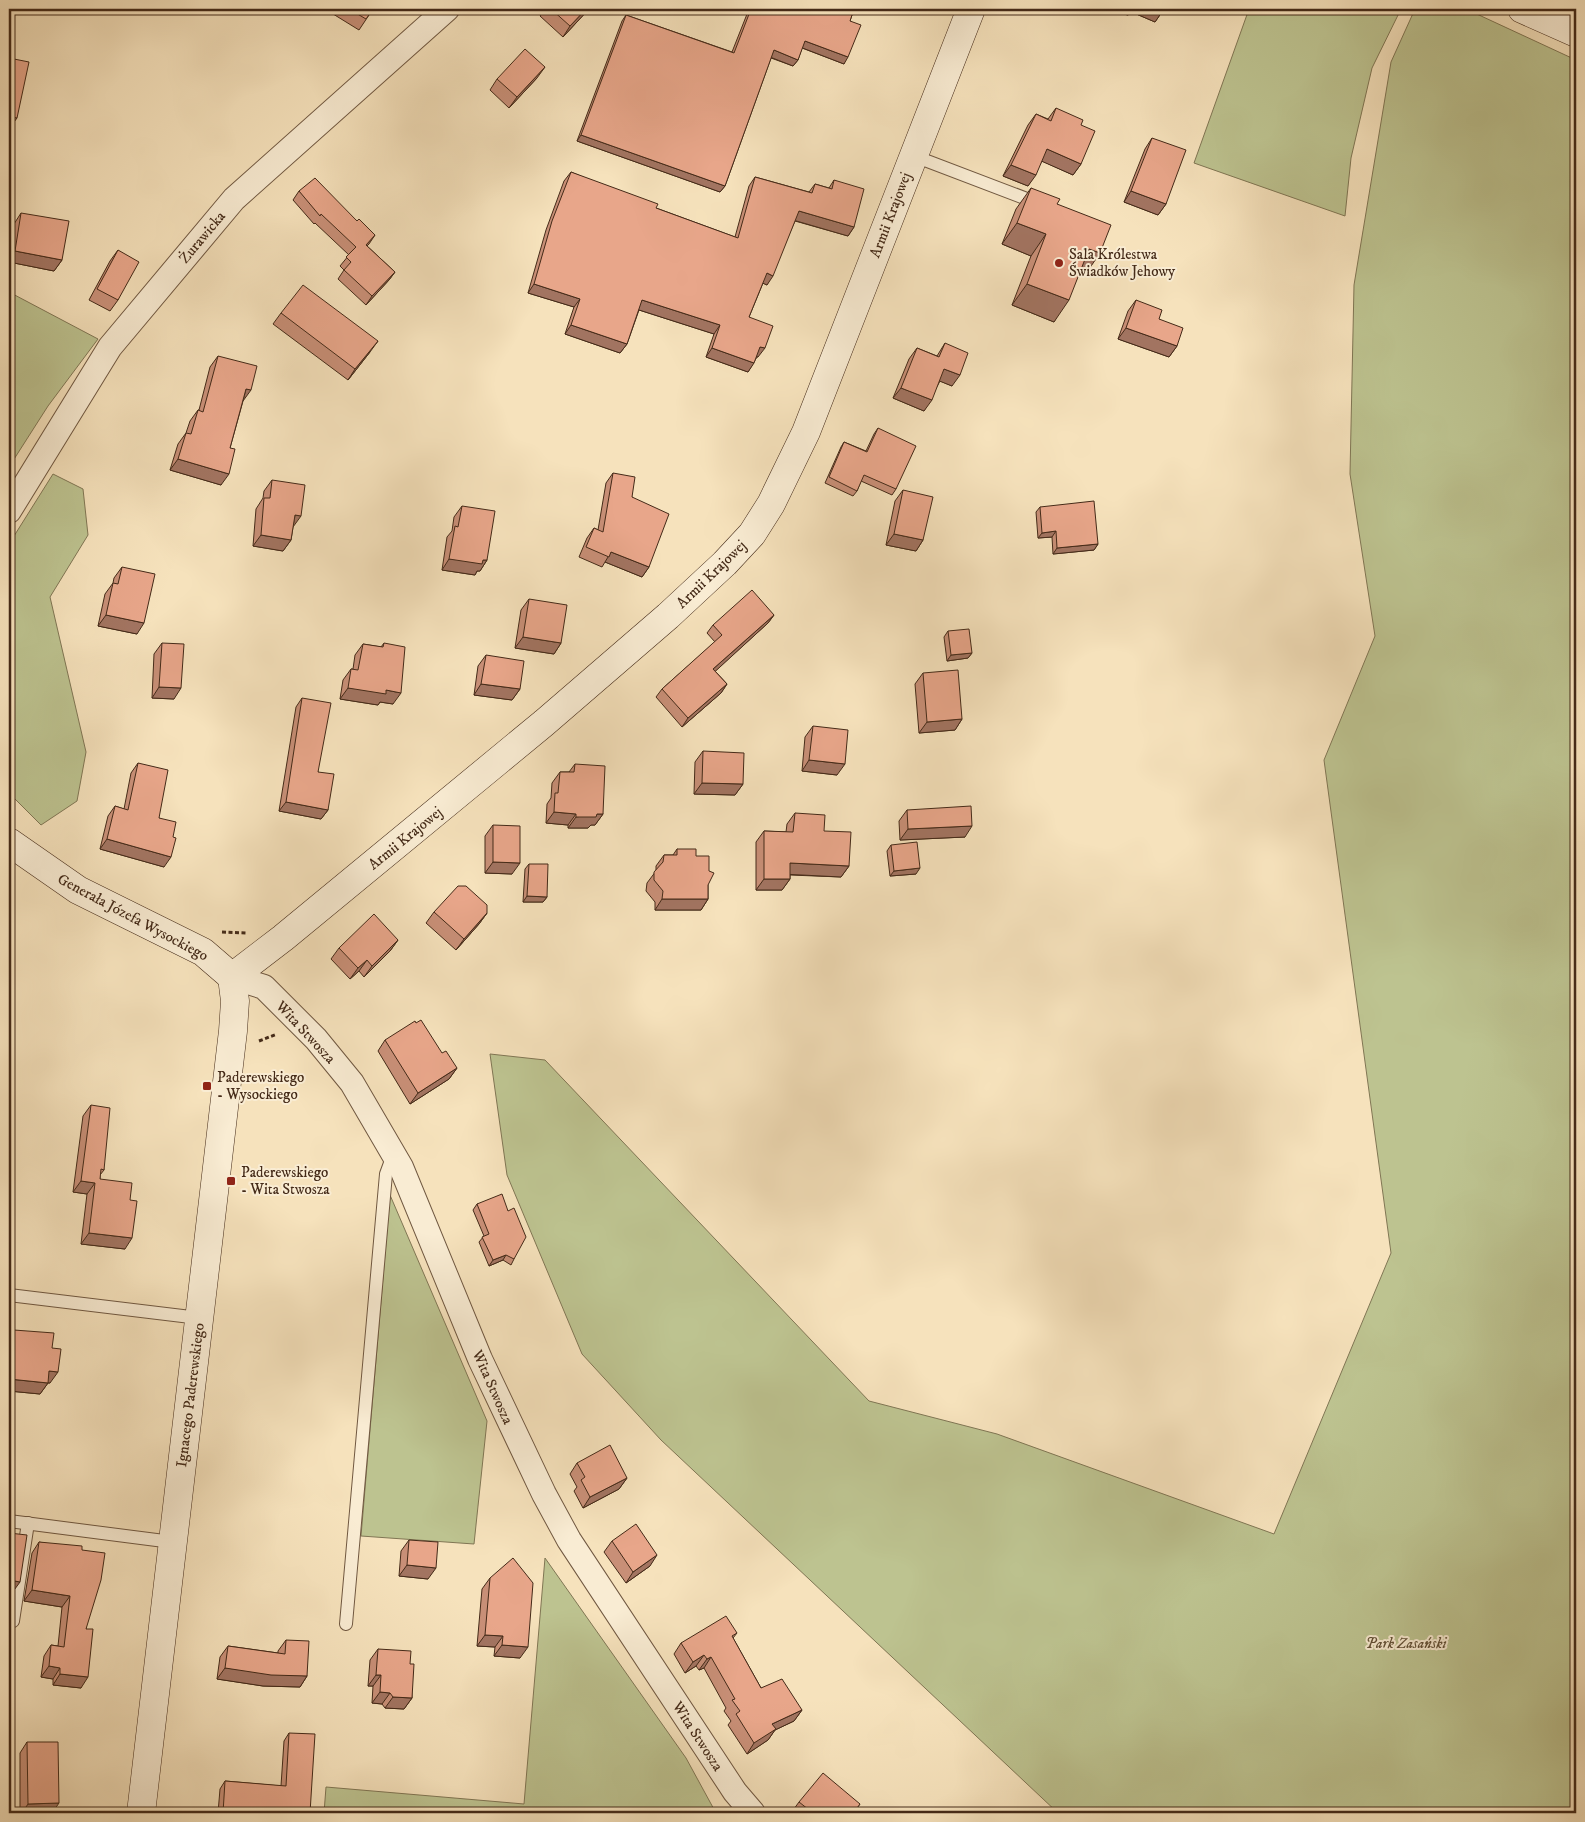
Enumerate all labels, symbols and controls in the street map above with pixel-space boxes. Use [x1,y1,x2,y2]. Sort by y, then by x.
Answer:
street label: Armii Krajowej [865,170,915,261]
street label: Żurawicka [175,207,230,267]
place label: Sala Królestwa Świadków Jehowy [1069,245,1176,281]
marker: Sala Królestwa Świadków Jehowy [1053,257,1065,269]
street label: Armii Krajowej [672,536,750,613]
street label: Armii Krajowej [364,803,446,874]
street label: Generała Józefa Wysockiego [54,870,211,965]
street label: Wita Stwosza [271,996,340,1068]
place label: Paderewskiego - Wysockiego [217,1068,304,1104]
marker: Paderewskiego - Wysockiego [201,1080,213,1092]
place label: Paderewskiego - Wita Stwosza [241,1163,330,1199]
marker: Paderewskiego - Wita Stwosza [225,1175,237,1187]
street label: Ignacego Paderewskiego [172,1322,209,1468]
street label: Wita Stwosza [467,1346,518,1428]
park label: Park Zasański [1366,1634,1448,1653]
street label: Wita Stwosza [667,1697,727,1775]

